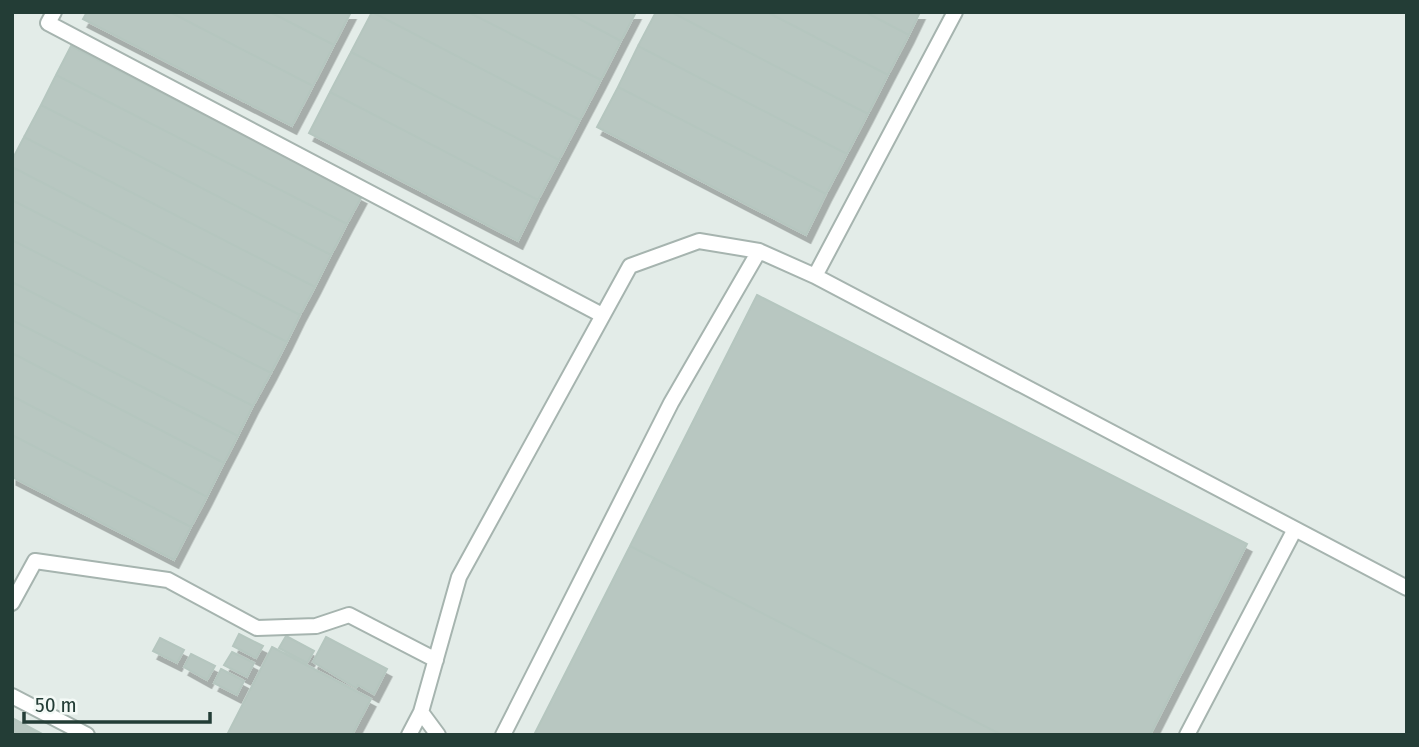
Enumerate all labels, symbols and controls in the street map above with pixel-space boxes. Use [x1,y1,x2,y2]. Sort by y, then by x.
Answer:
scale bar [24,680,210,724]
text: 50 m [35,692,77,718]

